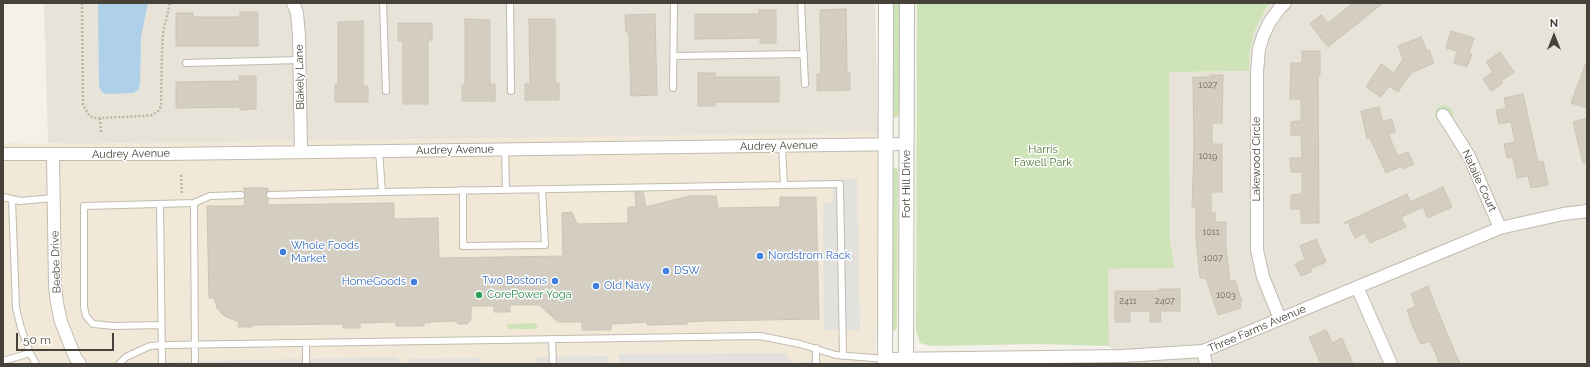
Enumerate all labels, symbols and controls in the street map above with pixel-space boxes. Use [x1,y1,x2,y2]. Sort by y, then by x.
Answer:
north arrow [1534,16,1574,56]
text: N [1550,17,1558,30]
street label: Blakely Lane [293,44,307,110]
house number: 1027 [1199,80,1217,90]
street label: Lakewood Circle [1250,117,1264,201]
street label: Audrey Avenue [740,139,818,153]
street label: Audrey Avenue [416,143,494,157]
park label: Harris Fawell Park [1014,143,1072,169]
street label: Audrey Avenue [92,147,170,161]
street label: Natalie Court [1459,148,1499,214]
street label: Fort Hill Drive [900,150,914,218]
house number: 1019 [1199,151,1217,161]
house number: 1011 [1202,227,1220,237]
street label: Beebe Drive [48,231,64,293]
place label: Whole Foods Market [291,239,359,265]
marker: Whole Foods Market [278,247,288,257]
place label: Nordstrom Rack [768,249,851,263]
marker: Nordstrom Rack [755,251,765,261]
house number: 1007 [1203,253,1223,263]
place label: DSW [674,264,700,278]
marker: DSW [661,266,671,276]
place label: Two Bostons [482,274,547,288]
place label: HomeGoods [342,275,406,289]
marker: Two Bostons [550,276,560,286]
marker: HomeGoods [409,277,419,287]
place label: Old Navy [604,279,651,293]
marker: Old Navy [591,281,601,291]
place label: CorePower Yoga [487,288,572,302]
marker: CorePower Yoga [474,290,484,300]
house number: 1003 [1216,290,1236,300]
house number: 2411 [1119,296,1137,306]
house number: 2407 [1155,296,1175,306]
street label: Three Farms Avenue [1206,302,1308,356]
scale bar [18,325,116,351]
text: 50 m [23,333,51,347]

